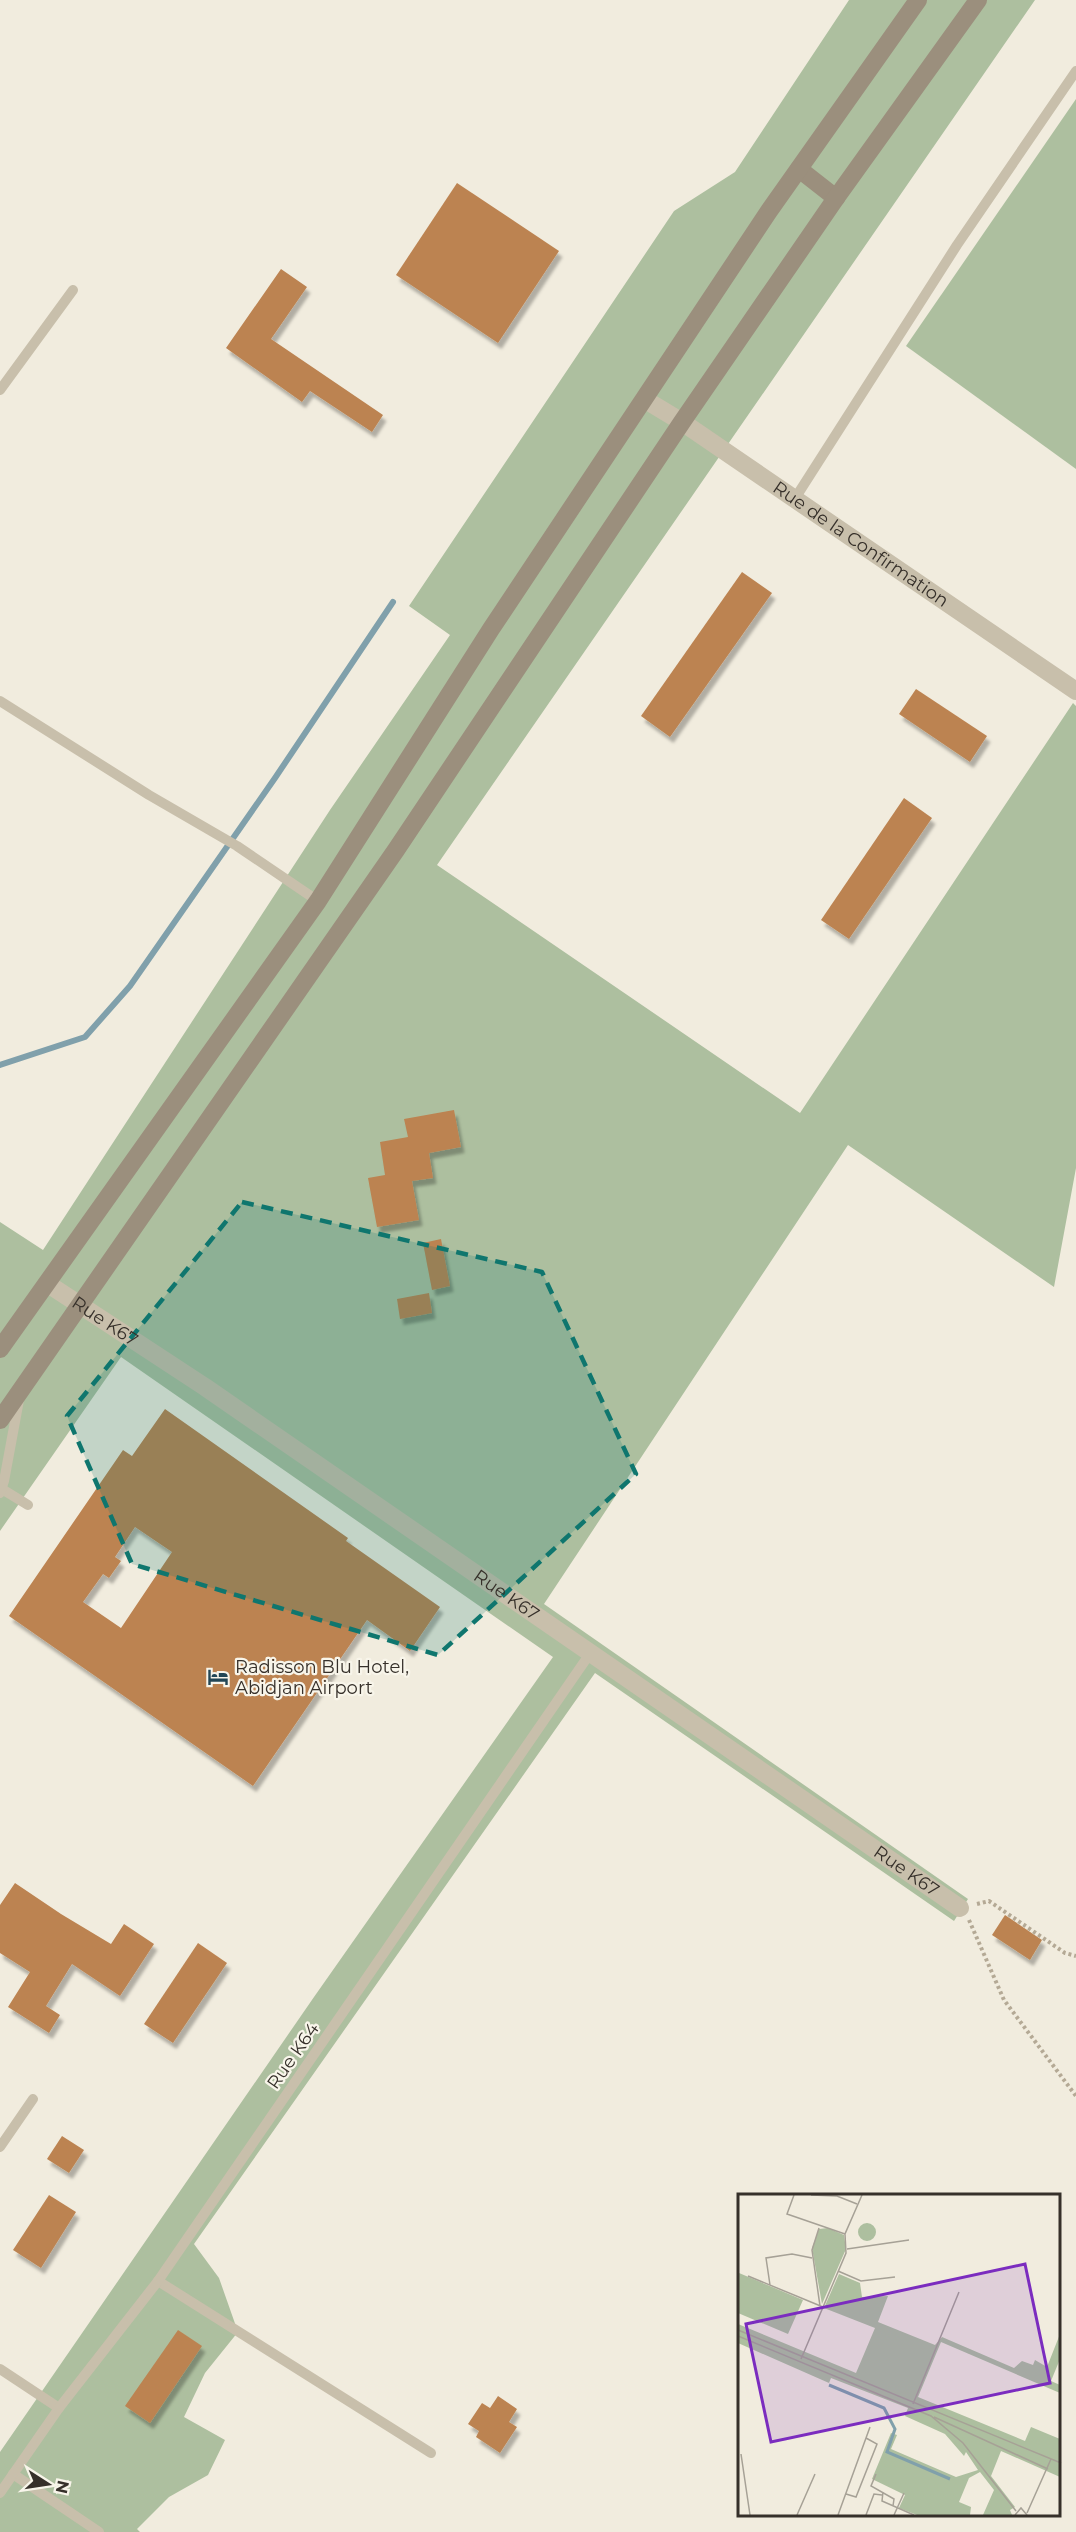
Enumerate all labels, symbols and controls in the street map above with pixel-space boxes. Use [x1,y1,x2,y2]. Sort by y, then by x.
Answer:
street label: Rue de la Confirmation [769,476,953,612]
street label: Rue K67 [68,1292,142,1351]
street label: Rue K67 [469,1565,543,1625]
place label: Radisson Blu Hotel, Abidjan Airport [235,1656,409,1699]
hotel icon: Radisson Blu Hotel, Abidjan Airport [206,1665,230,1689]
street label: Rue K67 [869,1841,943,1901]
street label: Rue K64 [262,2018,324,2093]
inset map [738,2194,1061,2517]
north arrow [18,2454,78,2514]
text: N [52,2479,73,2495]

